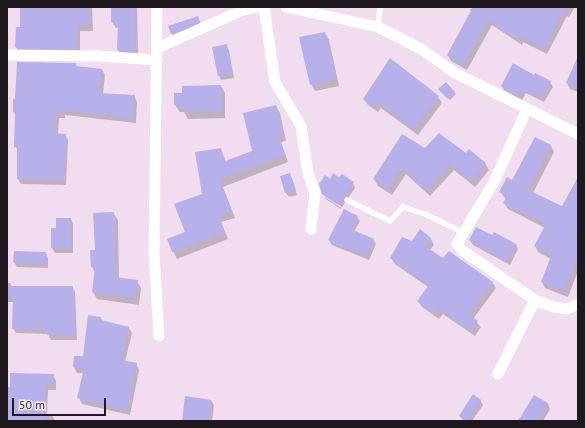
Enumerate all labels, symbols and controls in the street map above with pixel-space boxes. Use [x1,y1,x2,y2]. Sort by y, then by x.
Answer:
scale bar [14,390,108,416]
text: 50 m [19,397,45,412]

